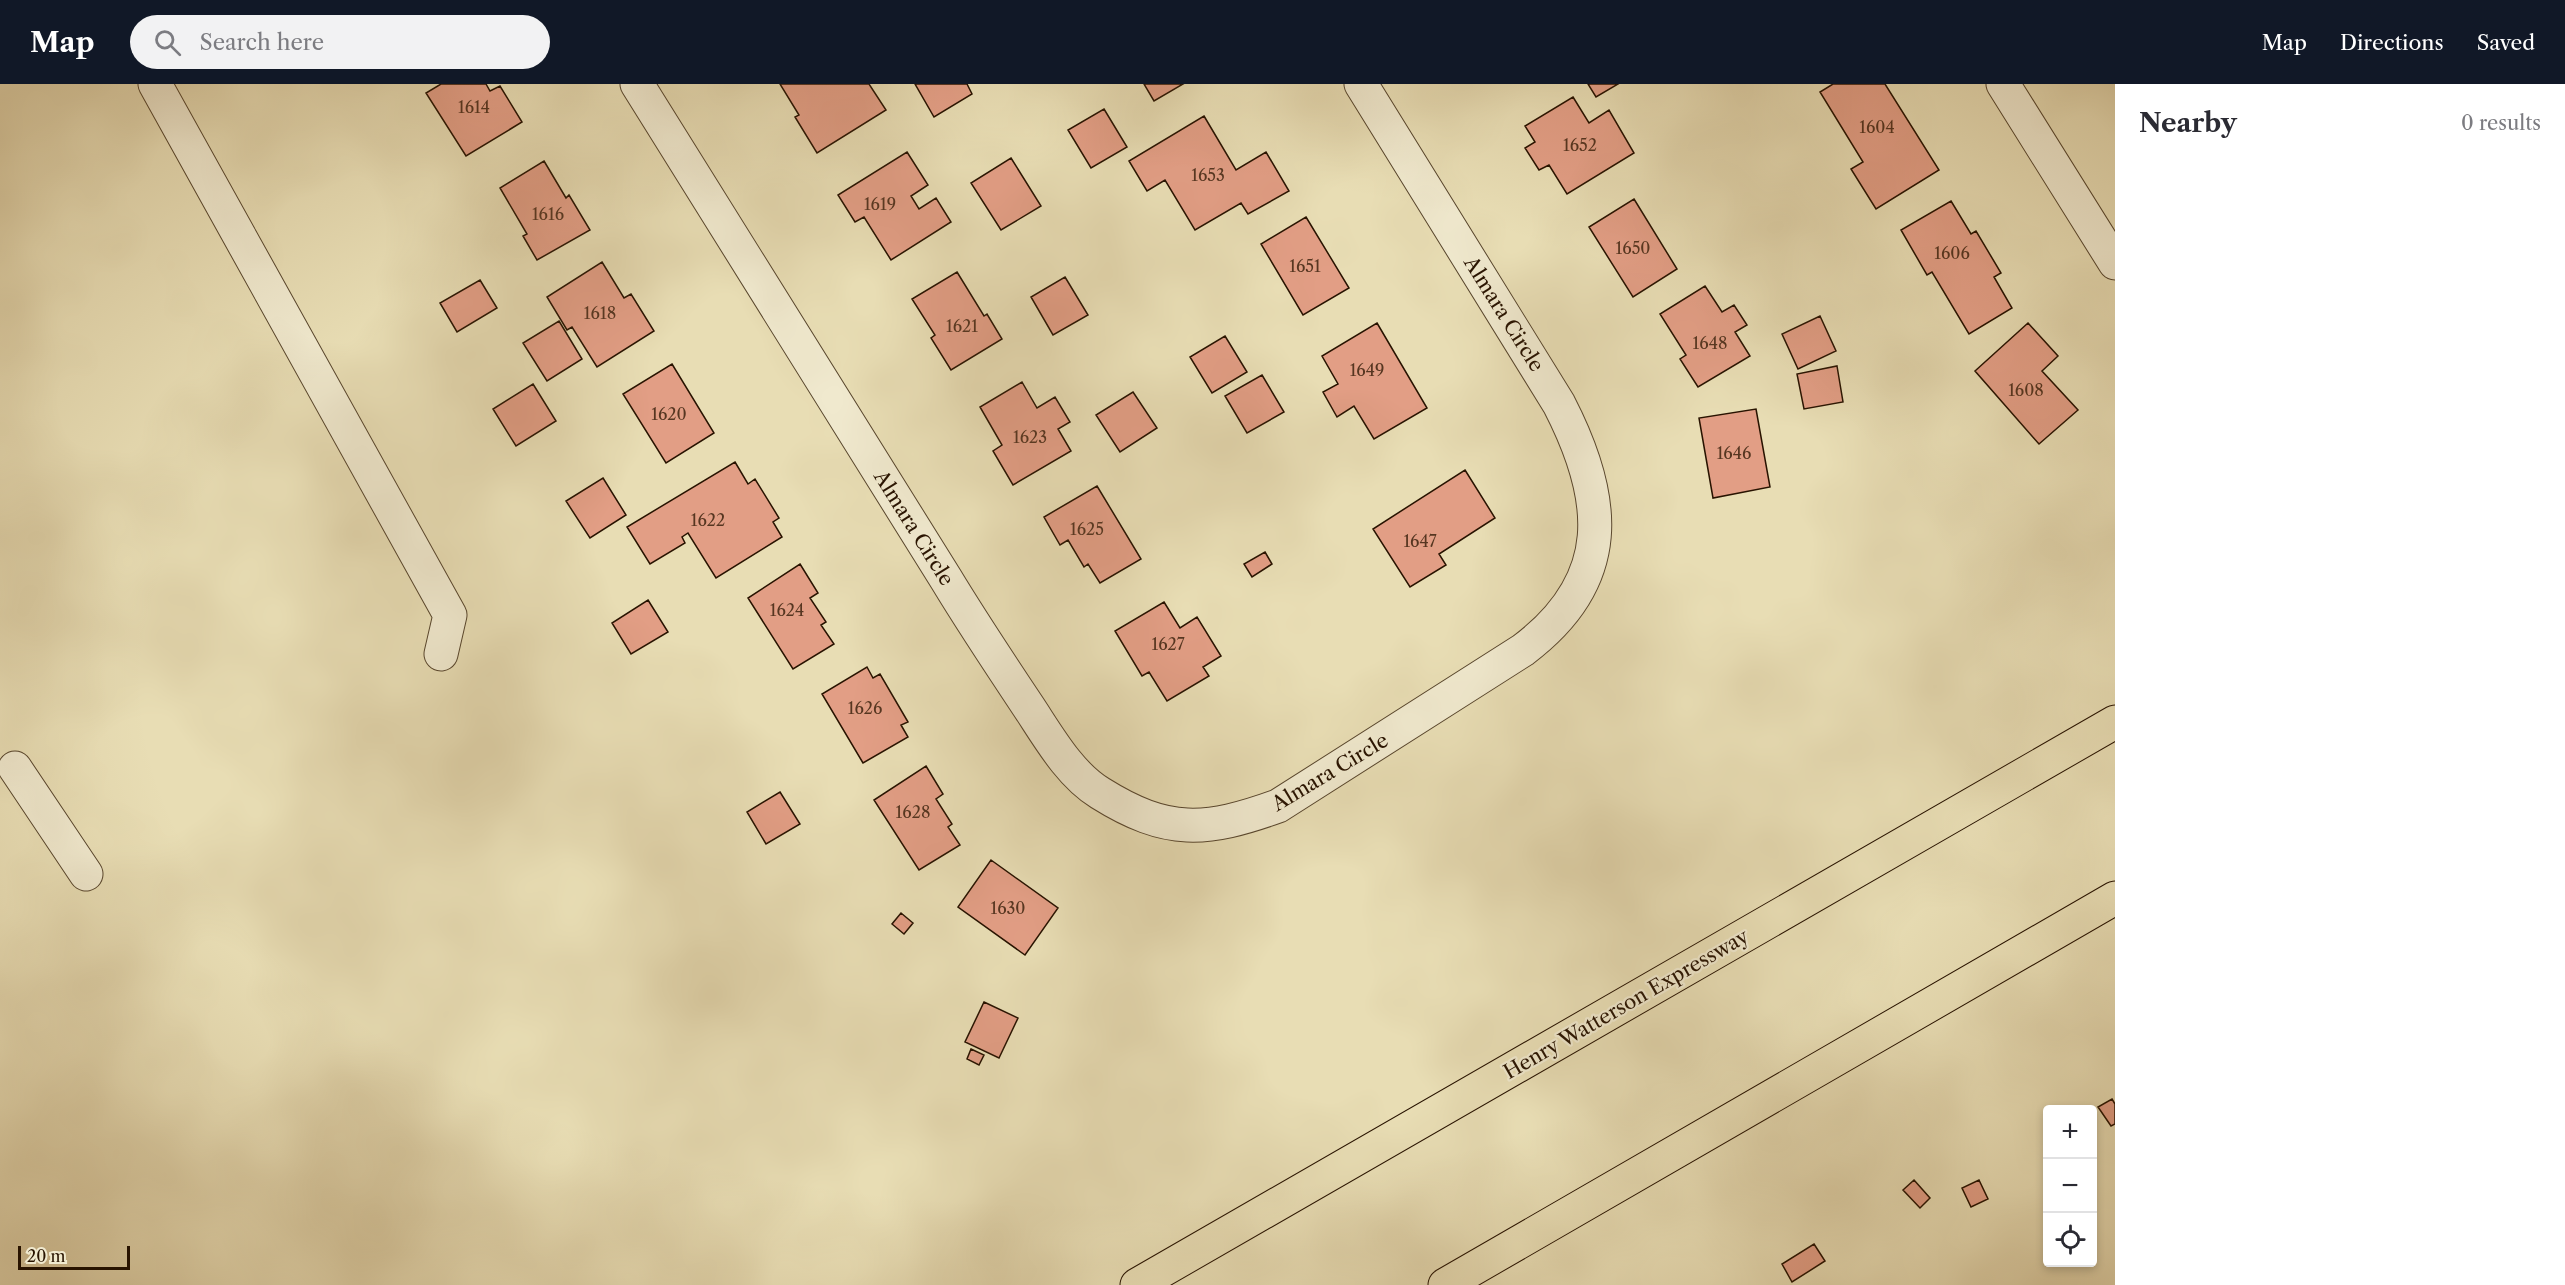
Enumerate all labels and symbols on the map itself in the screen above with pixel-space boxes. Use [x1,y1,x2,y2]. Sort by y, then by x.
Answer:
house number: 1614 [458,97,490,117]
house number: 1604 [1859,117,1895,137]
house number: 1652 [1563,135,1597,155]
house number: 1653 [1191,165,1225,185]
house number: 1619 [864,194,896,214]
house number: 1616 [532,204,564,224]
house number: 1650 [1616,238,1650,258]
house number: 1606 [1934,243,1970,263]
street label: Almara Circle [1459,251,1549,376]
house number: 1651 [1289,256,1321,276]
house number: 1618 [584,303,616,323]
house number: 1621 [946,316,978,336]
house number: 1648 [1693,333,1727,353]
house number: 1649 [1350,360,1384,380]
house number: 1608 [2008,380,2044,400]
house number: 1620 [651,404,687,424]
house number: 1623 [1013,427,1047,447]
house number: 1646 [1717,443,1751,463]
street label: Almara Circle [869,465,959,590]
house number: 1622 [691,510,725,530]
house number: 1625 [1070,519,1104,539]
house number: 1647 [1403,531,1437,551]
house number: 1624 [770,600,804,620]
house number: 1627 [1151,634,1185,654]
house number: 1626 [848,698,882,718]
street label: Almara Circle [1267,728,1392,817]
house number: 1628 [896,802,930,822]
house number: 1630 [990,898,1026,918]
street label: Henry Watterson Expressway [1499,923,1753,1084]
scale bar [18,1243,130,1270]

